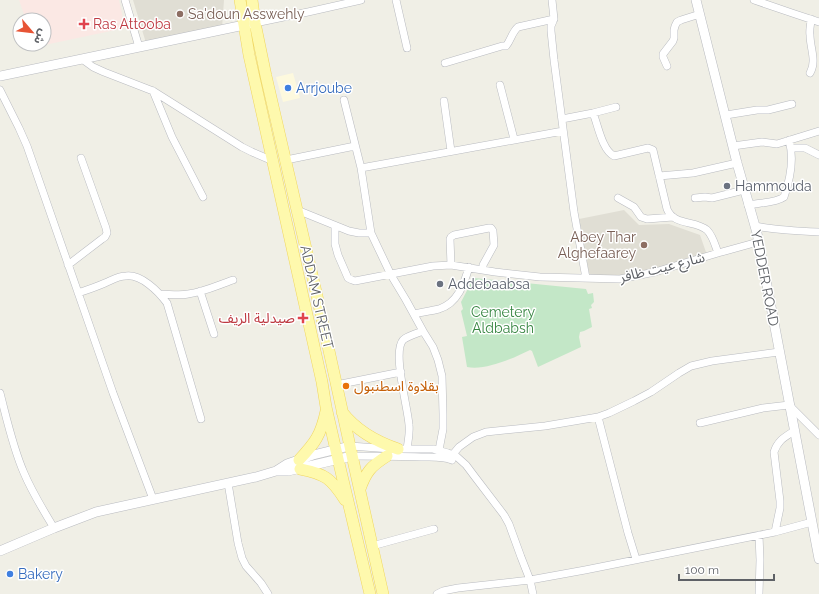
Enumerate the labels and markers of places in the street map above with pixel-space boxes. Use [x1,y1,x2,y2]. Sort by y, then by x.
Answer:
place label: Sa'doun Asswehly [188,6,305,22]
marker: Sa'doun Asswehly [175,9,185,19]
place label: Ras Attooba [93,16,171,32]
marker: Ras Attooba [78,18,90,30]
place label: Arrjoube [296,80,352,96]
marker: Arrjoube [283,83,293,93]
place label: Hammouda [735,178,812,194]
marker: Hammouda [722,181,732,191]
place label: Abey Thar Alghefaarey [558,229,636,261]
marker: Abey Thar Alghefaarey [639,240,649,250]
place label: Addebaabsa [448,276,530,292]
marker: Addebaabsa [435,279,445,289]
place label: صيدلية الريف [219,310,295,327]
marker: صيدلية الريف [298,313,308,323]
place label: بقلاوة اسطنبول [354,378,439,395]
marker: بقلاوة اسطنبول [341,381,351,391]
place label: Bakery [18,566,63,582]
marker: Bakery [5,569,15,579]

